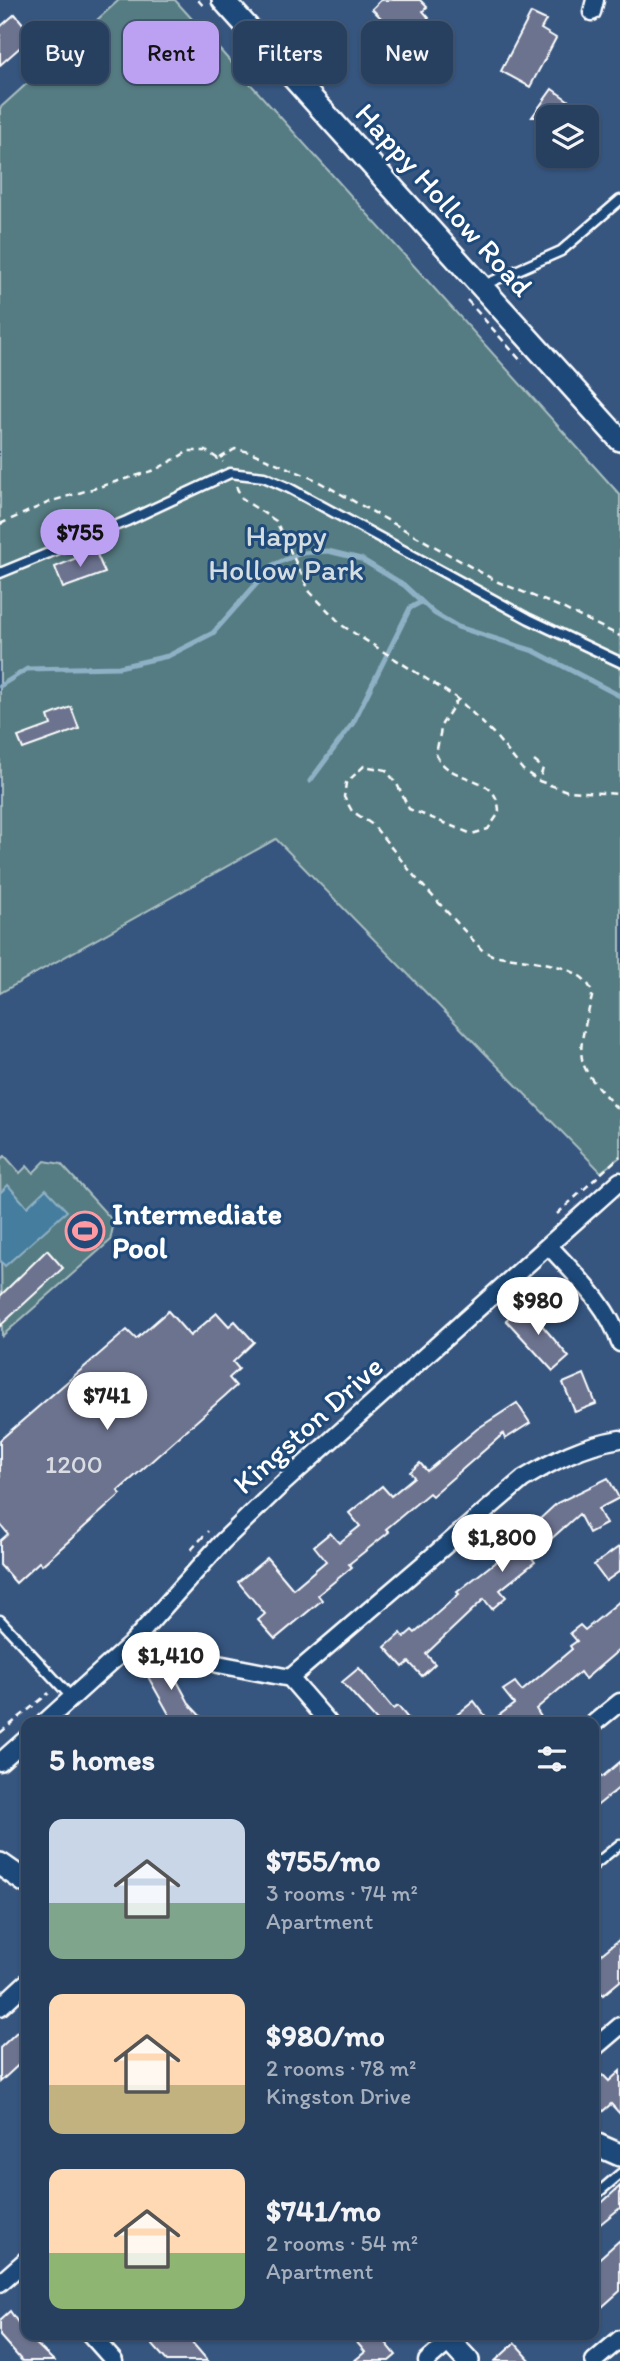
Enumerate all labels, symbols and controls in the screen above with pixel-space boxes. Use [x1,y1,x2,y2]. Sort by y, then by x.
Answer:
chip: Buy [21,21,109,84]
chip: Rent [123,21,219,84]
chip: Filters [233,21,347,84]
chip: New [361,21,453,84]
street label: Happy Hollow Road [348,95,541,305]
map controls [536,105,599,168]
button: layers [536,105,599,168]
pin: $755 [39,510,121,569]
park label: Happy Hollow Park [208,517,364,588]
text: $755 [56,518,104,546]
place label: Intermediate Pool [112,1195,282,1266]
sports icon: Intermediate Pool [64,1210,106,1252]
pin: $980 [497,1278,579,1337]
text: $980 [513,1286,563,1314]
street label: Kingston Drive [225,1348,390,1502]
pin: $741 [66,1372,148,1432]
text: $741 [83,1381,131,1409]
house number: 1200 [45,1448,103,1480]
pin: $1,800 [445,1514,559,1574]
text: $1,800 [468,1523,536,1551]
pin: $1,410 [114,1632,228,1692]
text: $1,410 [138,1641,204,1669]
icon: filters [533,1740,571,1778]
text: 5 homes [49,1741,155,1778]
text: $755/mo [266,1842,381,1879]
icon: home [105,1847,189,1931]
text: 3 rooms · 74 m² [266,1879,418,1907]
text: Apartment [266,1907,373,1935]
text: $980/mo [266,2017,385,2054]
icon: home [105,2022,189,2106]
text: 2 rooms · 78 m² [266,2054,416,2082]
text: Kingston Drive [266,2082,411,2110]
text: $741/mo [266,2192,381,2229]
icon: home [105,2197,189,2281]
text: 2 rooms · 54 m² [266,2229,418,2257]
text: Apartment [266,2257,373,2285]

